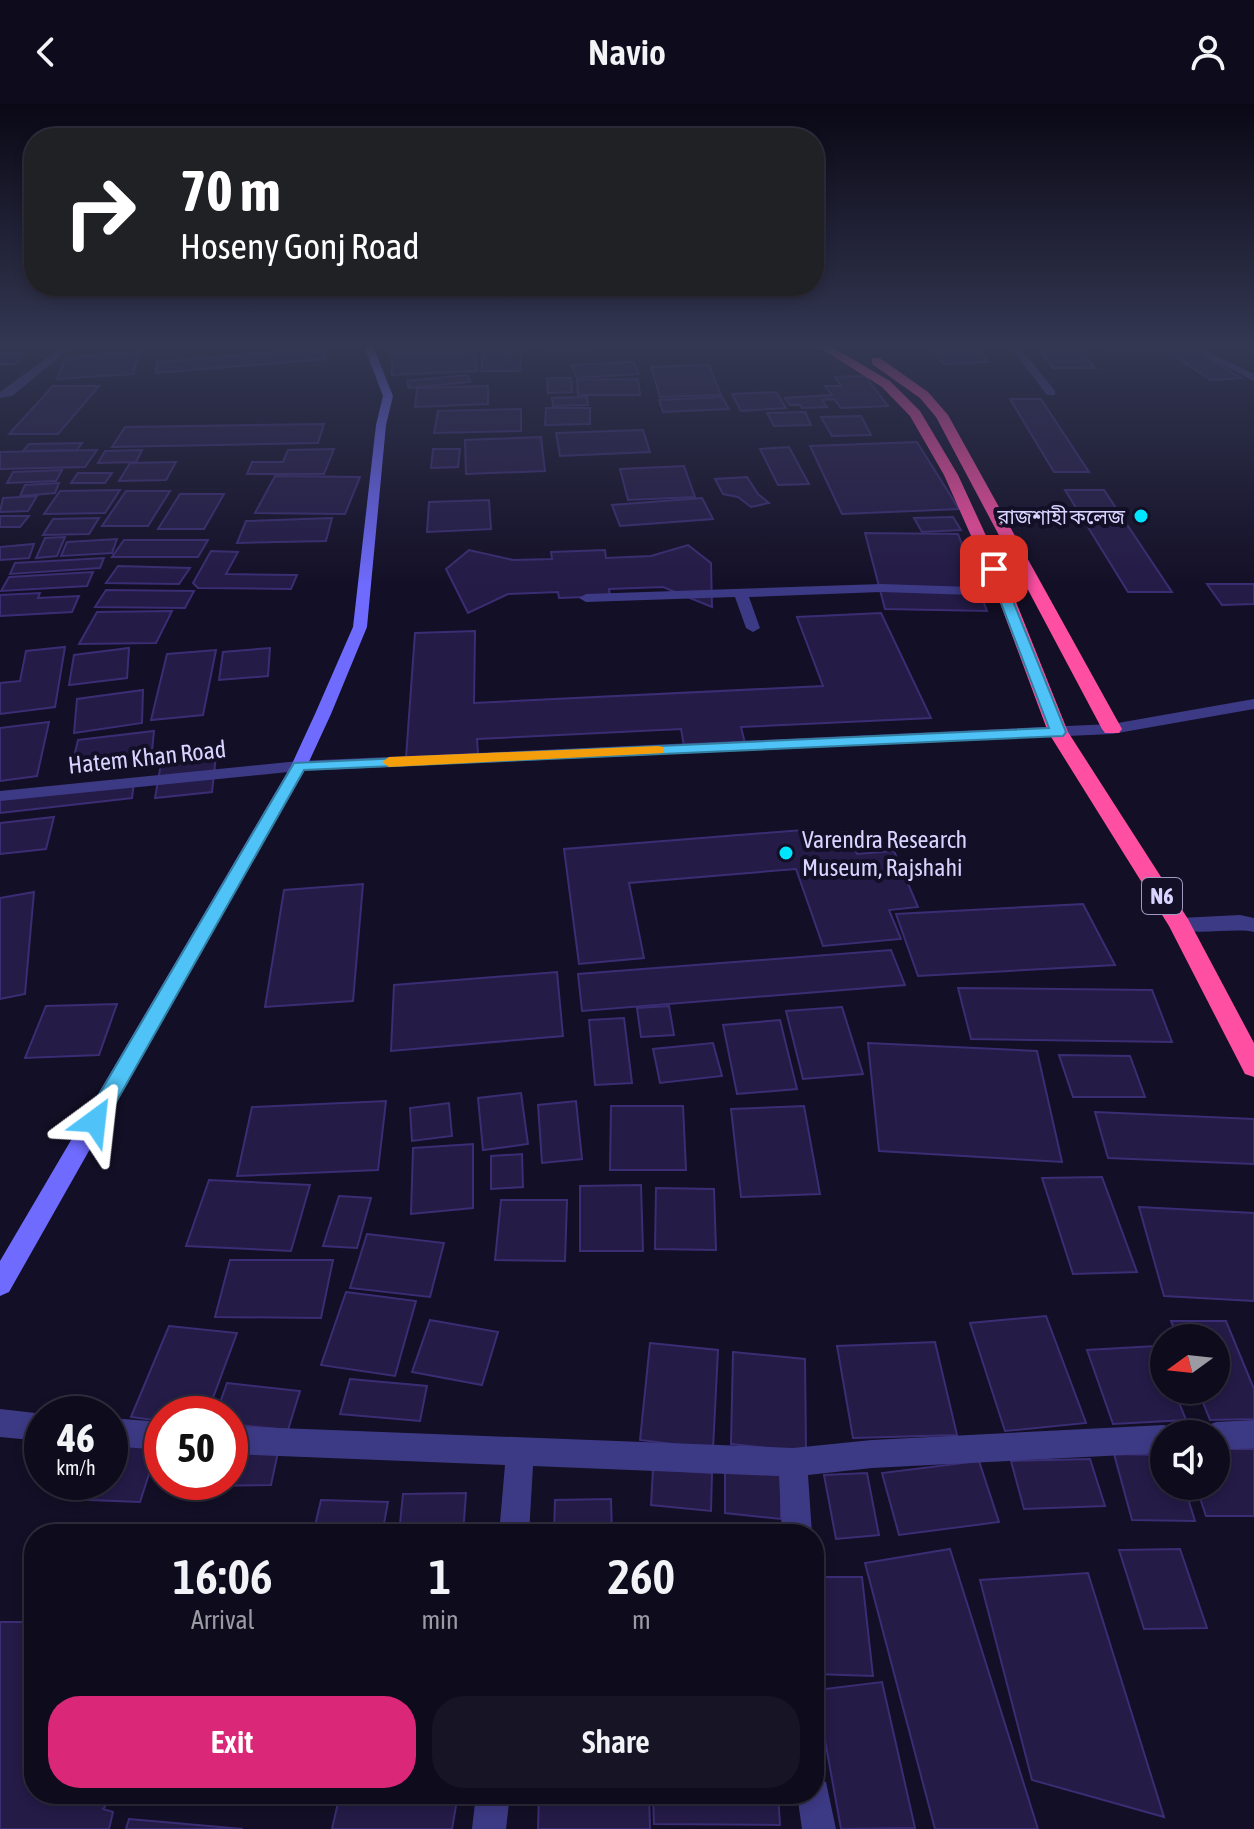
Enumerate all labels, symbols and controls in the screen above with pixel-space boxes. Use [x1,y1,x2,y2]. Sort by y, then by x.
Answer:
icon: back [24,30,68,74]
icon: person [1186,30,1230,74]
text: Navio [588,31,666,73]
text: 70 m [180,159,281,223]
icon: right [48,160,152,264]
text: Hoseny Gonj Road [180,225,420,267]
place label: রাজশাহী কলেজ [997,505,1126,528]
marker: রাজশাহী কলেজ [1132,507,1150,525]
pin [960,535,1028,603]
icon: arrive [972,547,1016,591]
street label: Hatem Khan Road [67,735,227,779]
place label: Varendra Research Museum, Rajshahi [802,826,967,881]
marker: Varendra Research Museum, Rajshahi [777,844,795,862]
road number: N6 [1142,878,1182,914]
position arrow [53,1079,137,1163]
north arrow [1150,1324,1230,1404]
map controls [1150,1324,1230,1500]
speed limit sign: 50 [144,1396,248,1500]
text: 46 [57,1415,95,1460]
button: sound [1150,1420,1230,1500]
text: km/h [56,1456,96,1479]
text: 16:06 [173,1549,273,1604]
text: 1 [429,1549,451,1604]
text: 260 [608,1549,675,1604]
text: Arrival [191,1605,254,1635]
text: min [421,1605,459,1635]
text: m [632,1605,651,1635]
button: Exit [48,1696,416,1788]
button: Share [432,1696,800,1788]

